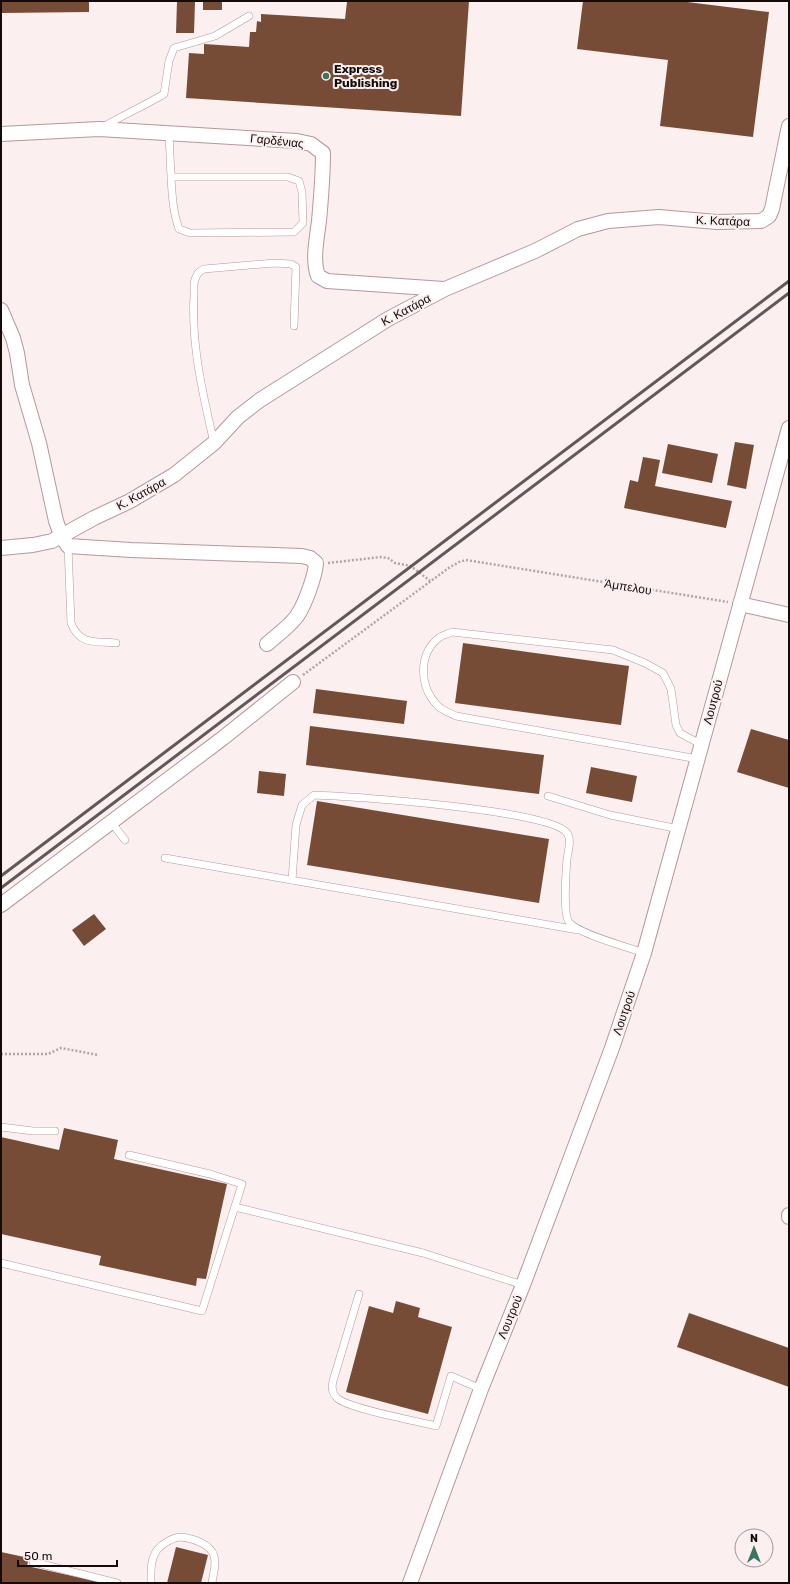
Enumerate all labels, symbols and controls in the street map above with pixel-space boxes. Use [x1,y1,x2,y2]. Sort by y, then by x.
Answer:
place label: Express Publishing [334,62,397,90]
marker: Express Publishing [321,71,331,81]
street label: Γαρδένιας [250,131,305,151]
street label: Κ. Κατάρα [696,213,750,229]
street label: Κ. Κατάρα [379,291,433,329]
street label: Κ. Κατάρα [114,475,168,513]
street label: Άμπελου [603,576,653,598]
street label: Λουτρού [700,678,726,726]
street label: Λουτρού [610,989,638,1037]
street label: Λουτρού [495,1293,525,1341]
north arrow [734,1528,774,1568]
text: N [750,1532,758,1545]
scale bar [18,1542,117,1568]
text: 50 m [24,1549,52,1563]

